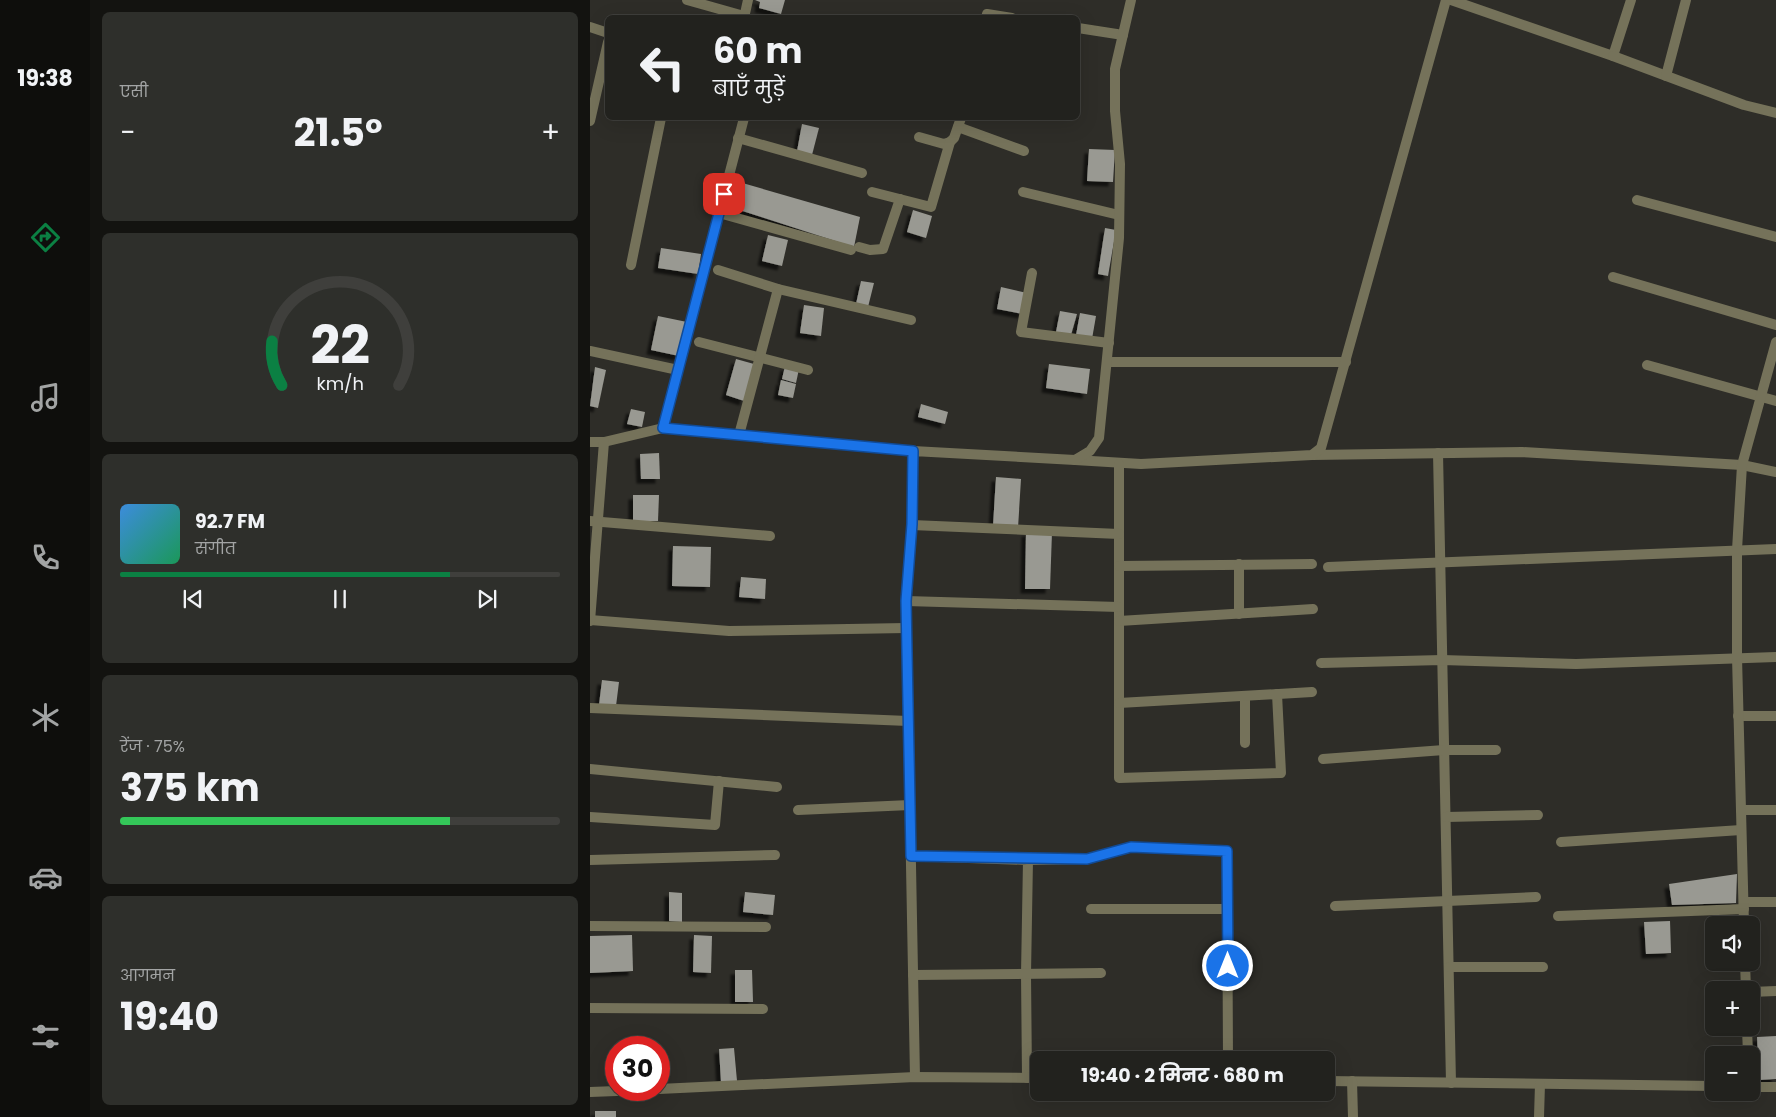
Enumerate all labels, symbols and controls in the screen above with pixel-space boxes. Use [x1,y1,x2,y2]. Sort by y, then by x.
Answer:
text: 60 m [713,26,803,75]
icon: left [630,35,695,100]
text: 19:38 [17,63,73,94]
text: बाएँ मुड़ें [713,73,785,104]
text: एसी [120,80,148,103]
text: 21.5° [294,106,383,159]
text: − [120,113,135,152]
text: + [541,113,560,152]
pin [703,173,745,215]
icon: arrive [710,180,738,208]
icon: directions [28,220,63,255]
text: 22 [310,309,370,382]
text: km/h [316,371,364,396]
icon: music [28,380,63,415]
text: 92.7 FM [195,508,265,535]
text: संगीत [195,537,236,560]
icon: phone [28,540,63,575]
icon: previous [179,585,207,613]
icon: pause [326,585,354,613]
icon: next [473,585,501,613]
icon: climate [28,700,63,735]
text: रेंज · 75% [120,735,185,758]
text: 375 km [120,761,260,814]
icon: car [28,860,63,895]
map controls [1705,916,1760,1101]
button: sound [1705,916,1760,971]
position arrow [1201,939,1253,991]
text: आगमन [120,964,175,987]
button: + [1705,981,1760,1036]
text: 19:40 [120,990,219,1043]
icon: filters [28,1019,63,1054]
speed limit sign: 30 [605,1036,670,1101]
button: − [1705,1046,1760,1101]
text: 19:40 · 2 मिनट · 680 m [1081,1062,1284,1089]

